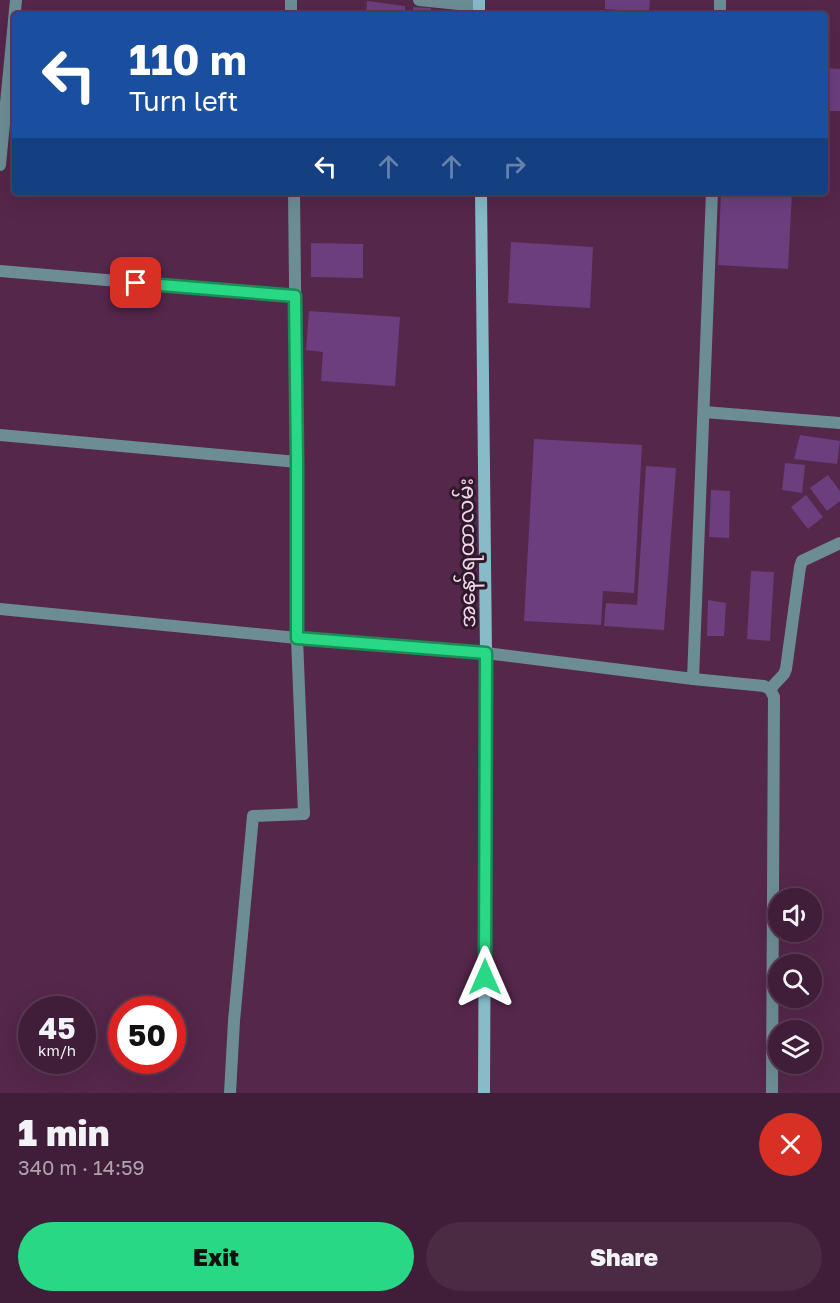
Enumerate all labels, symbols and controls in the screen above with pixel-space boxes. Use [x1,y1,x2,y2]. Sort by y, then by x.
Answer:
text: 110 m [129,34,247,84]
icon: left [30,36,108,114]
text: Turn left [129,85,238,117]
icon: left [309,150,342,183]
icon: ahead [372,150,405,183]
icon: ahead [435,150,468,183]
icon: right [498,150,531,183]
pin [110,257,161,308]
icon: arrive [119,266,152,299]
street label: အနော်ရထာလမ်း [450,478,485,628]
map controls [768,888,822,1074]
button: sound [768,888,822,942]
position arrow [453,945,517,1009]
button: search [768,954,822,1008]
speed limit sign: 50 [108,996,186,1074]
text: 45 [38,1010,76,1046]
button: layers [768,1020,822,1074]
text: km/h [38,1041,76,1059]
text: 1 min [18,1111,109,1154]
button: close [759,1113,822,1176]
text: 340 m · 14:59 [18,1155,145,1179]
button: Exit [18,1222,414,1291]
button: Share [426,1222,822,1291]

